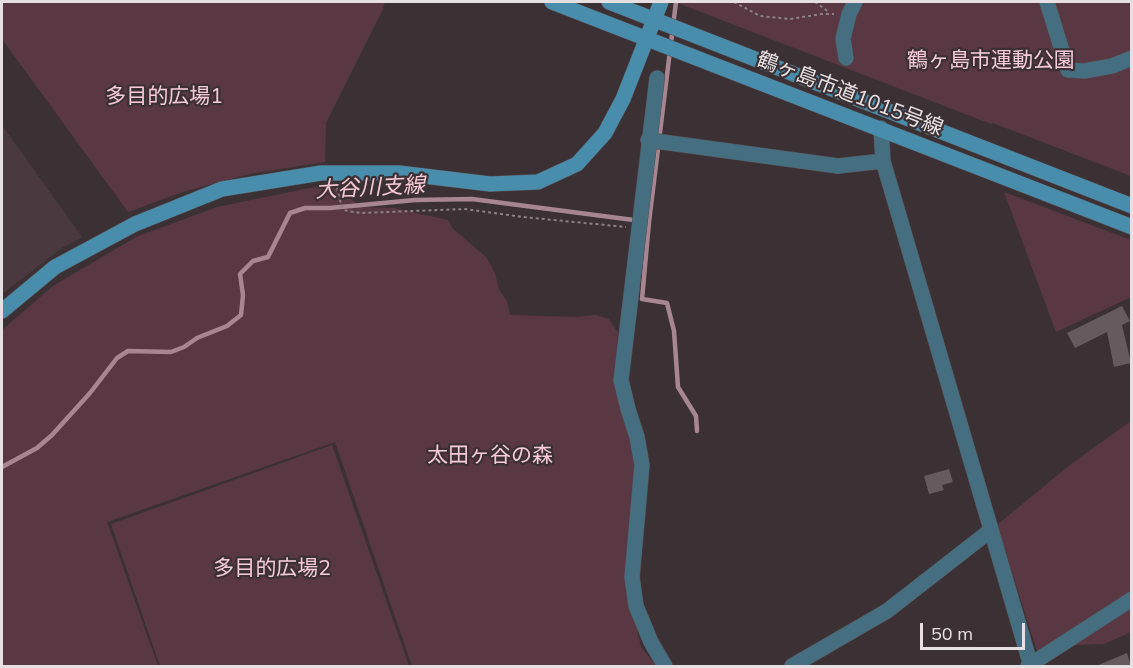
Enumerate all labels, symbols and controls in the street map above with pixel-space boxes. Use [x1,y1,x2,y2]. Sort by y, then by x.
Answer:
street label: 鶴ヶ島市道1015号線 [753,47,947,141]
park label: 鶴ヶ島市運動公園 [907,48,1075,74]
park label: 多目的広場1 [105,84,223,110]
water label: 大谷川支線 [314,172,426,204]
park label: 太田ヶ谷の森 [427,443,553,469]
park label: 多目的広場2 [213,556,331,582]
scale bar [923,611,1028,649]
text: 50 m [931,622,973,645]

